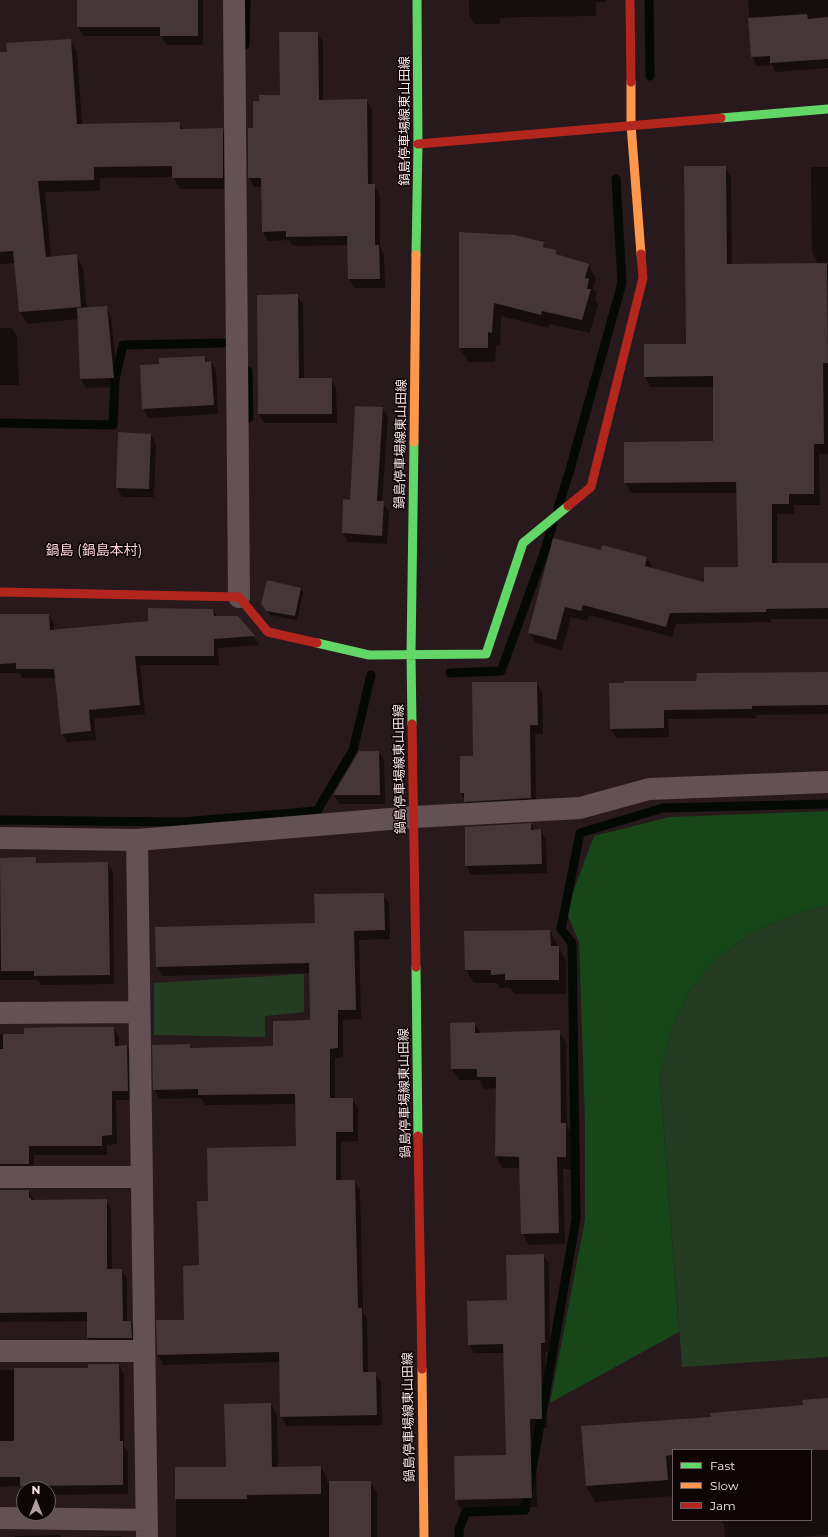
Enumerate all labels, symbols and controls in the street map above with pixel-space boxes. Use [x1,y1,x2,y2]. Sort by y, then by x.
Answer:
street label: 鍋島停車場線東山田線 [397,56,413,186]
street label: 鍋島停車場線東山田線 [392,379,410,509]
district label: 鍋島 (鍋島本村) [46,543,142,559]
street label: 鍋島停車場線東山田線 [391,704,409,834]
street label: 鍋島停車場線東山田線 [396,1028,414,1158]
street label: 鍋島停車場線東山田線 [400,1352,418,1482]
legend [672,1449,812,1521]
text: Fast [710,1458,735,1473]
text: Slow [710,1478,739,1493]
north arrow [16,1481,56,1521]
text: N [32,1483,40,1497]
text: Jam [710,1498,736,1513]

